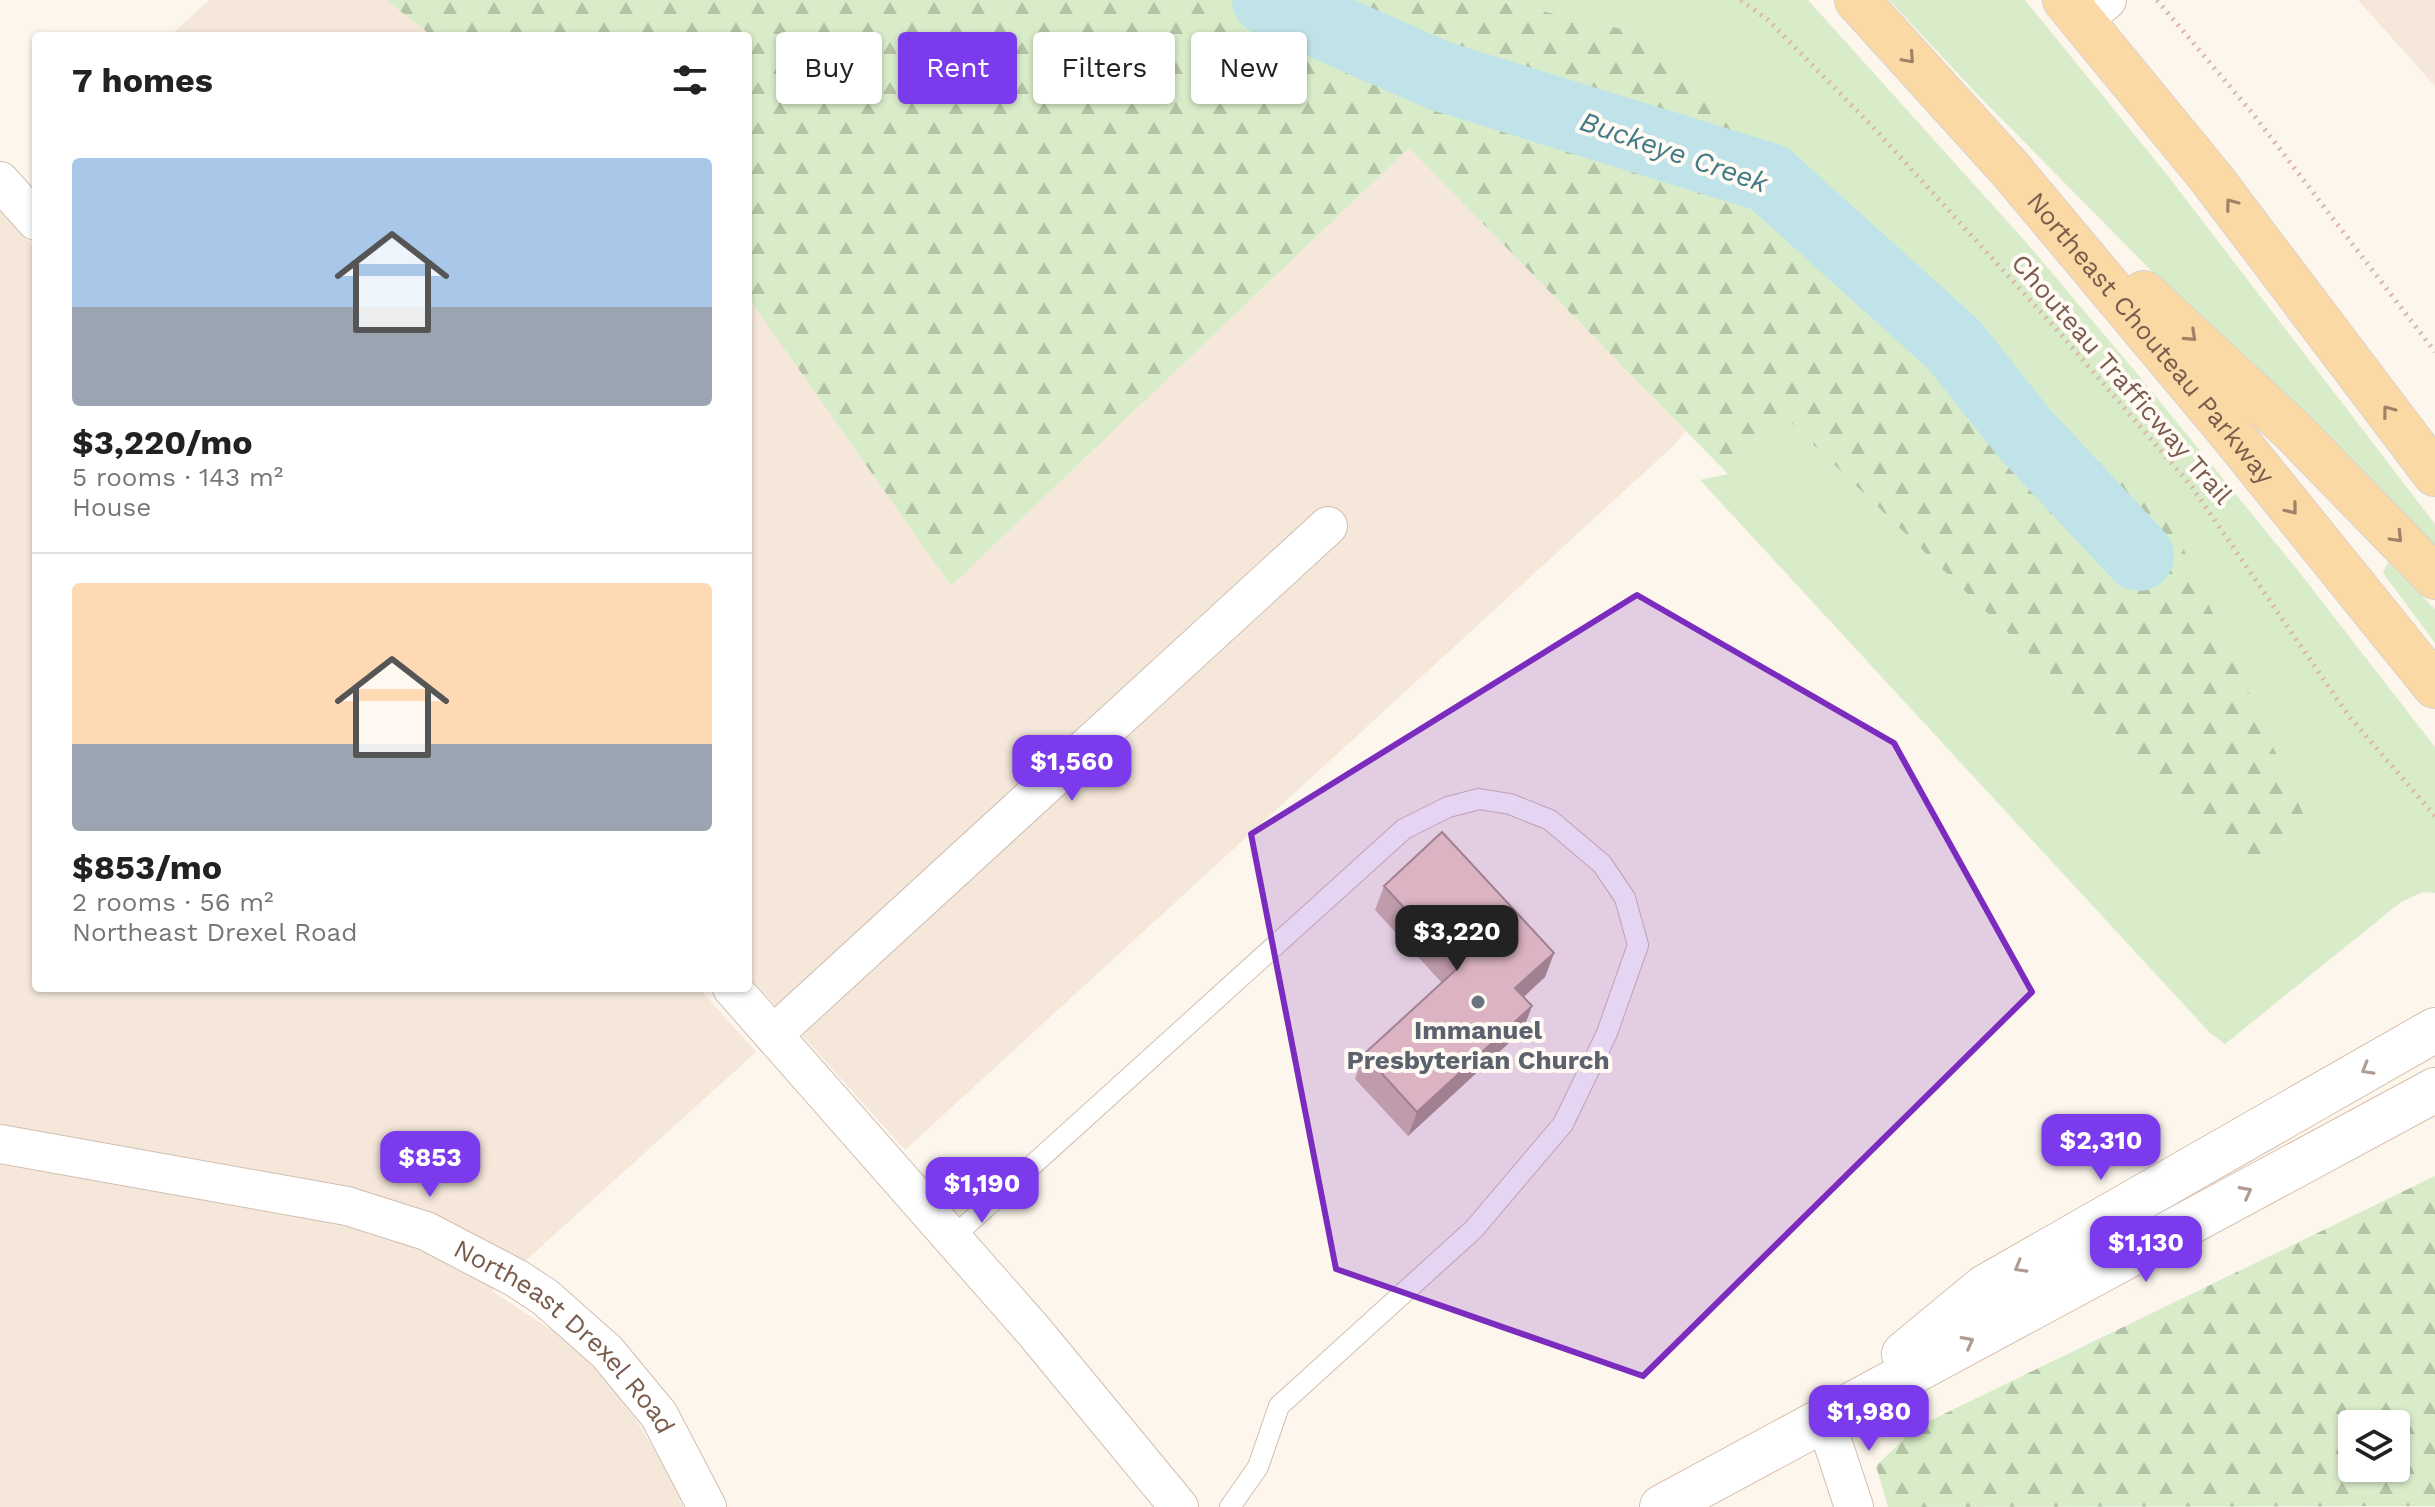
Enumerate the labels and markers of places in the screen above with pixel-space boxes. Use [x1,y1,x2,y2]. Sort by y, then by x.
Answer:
pin: $1,560 [1007,735,1137,803]
pin: $3,220 [1392,905,1522,973]
marker: Immanuel Presbyterian Church [1469,993,1487,1011]
place label: Immanuel Presbyterian Church [1346,1015,1610,1075]
pin: $2,310 [2036,1114,2166,1182]
pin: $853 [383,1131,477,1199]
pin: $1,190 [917,1157,1047,1225]
pin: $1,130 [2081,1216,2211,1284]
pin: $1,980 [1804,1385,1934,1453]

